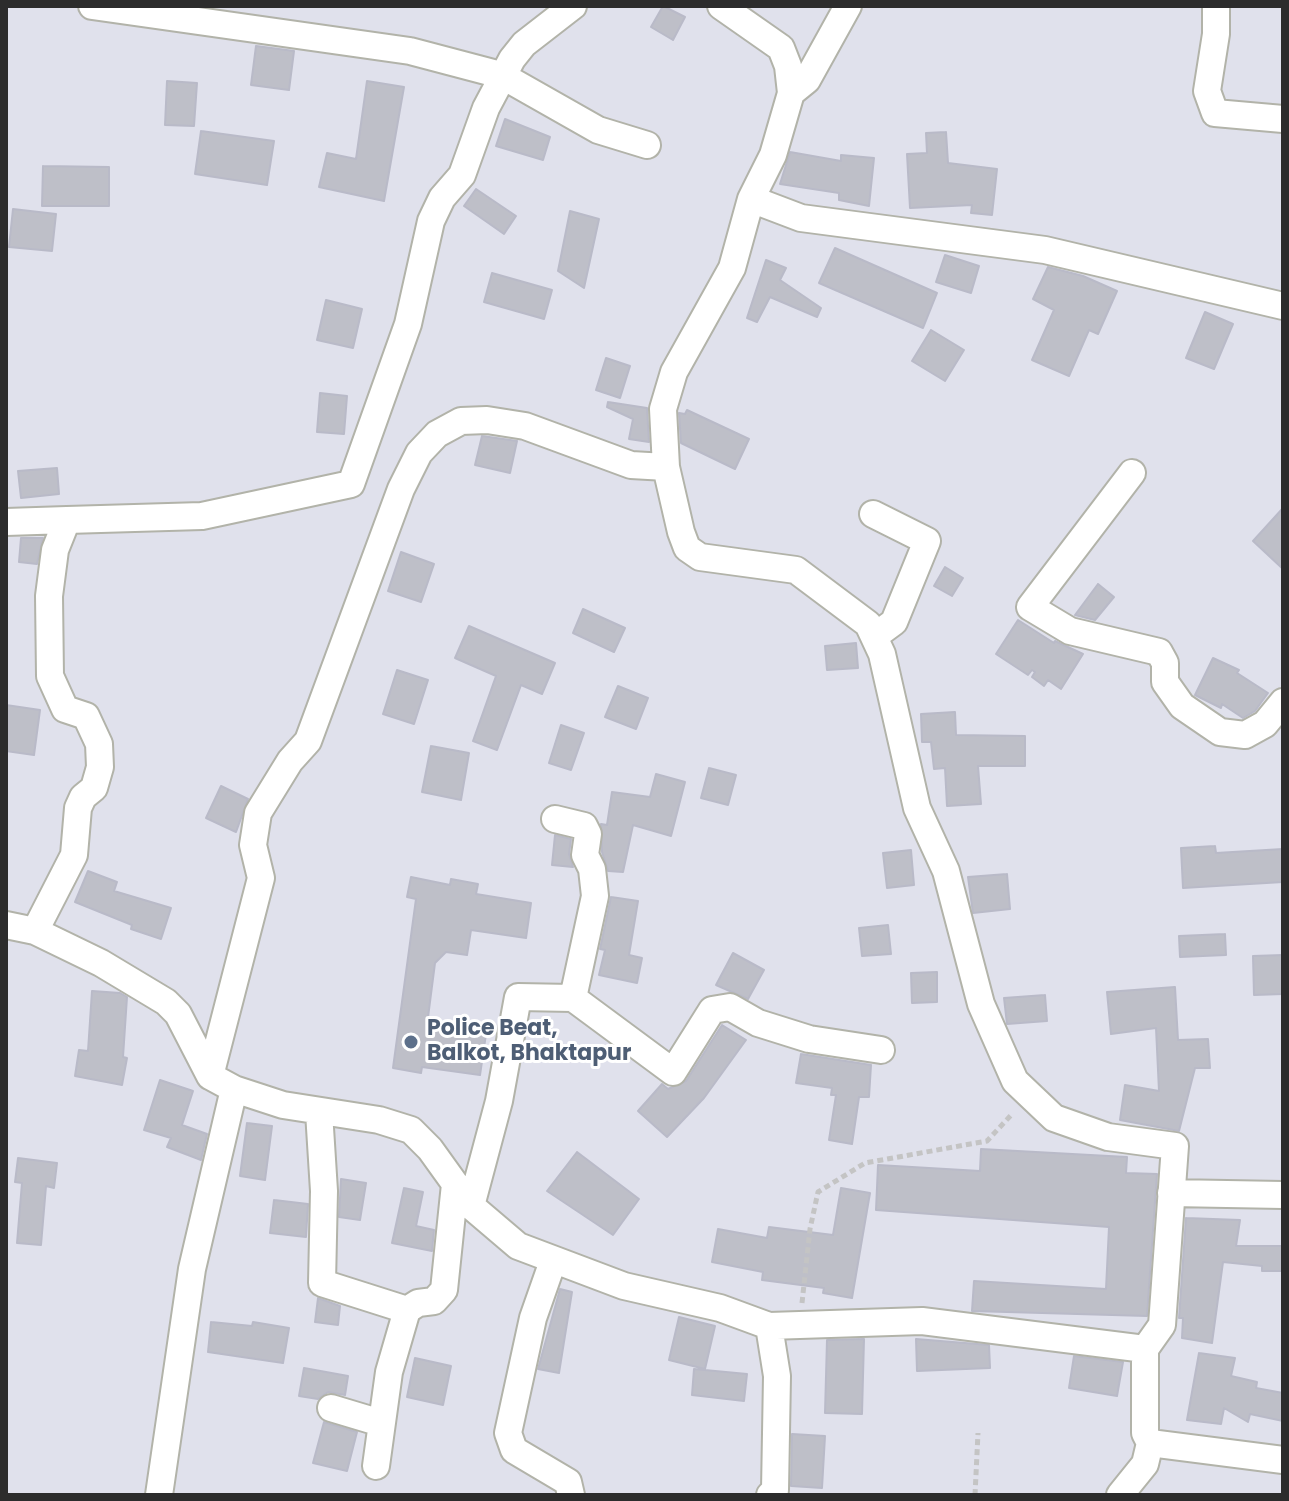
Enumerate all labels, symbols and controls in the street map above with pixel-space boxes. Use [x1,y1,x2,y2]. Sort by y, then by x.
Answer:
place label: Police Beat, Balkot, Bhaktapur [427,1016,631,1068]
marker: Police Beat, Balkot, Bhaktapur [402,1033,420,1051]

